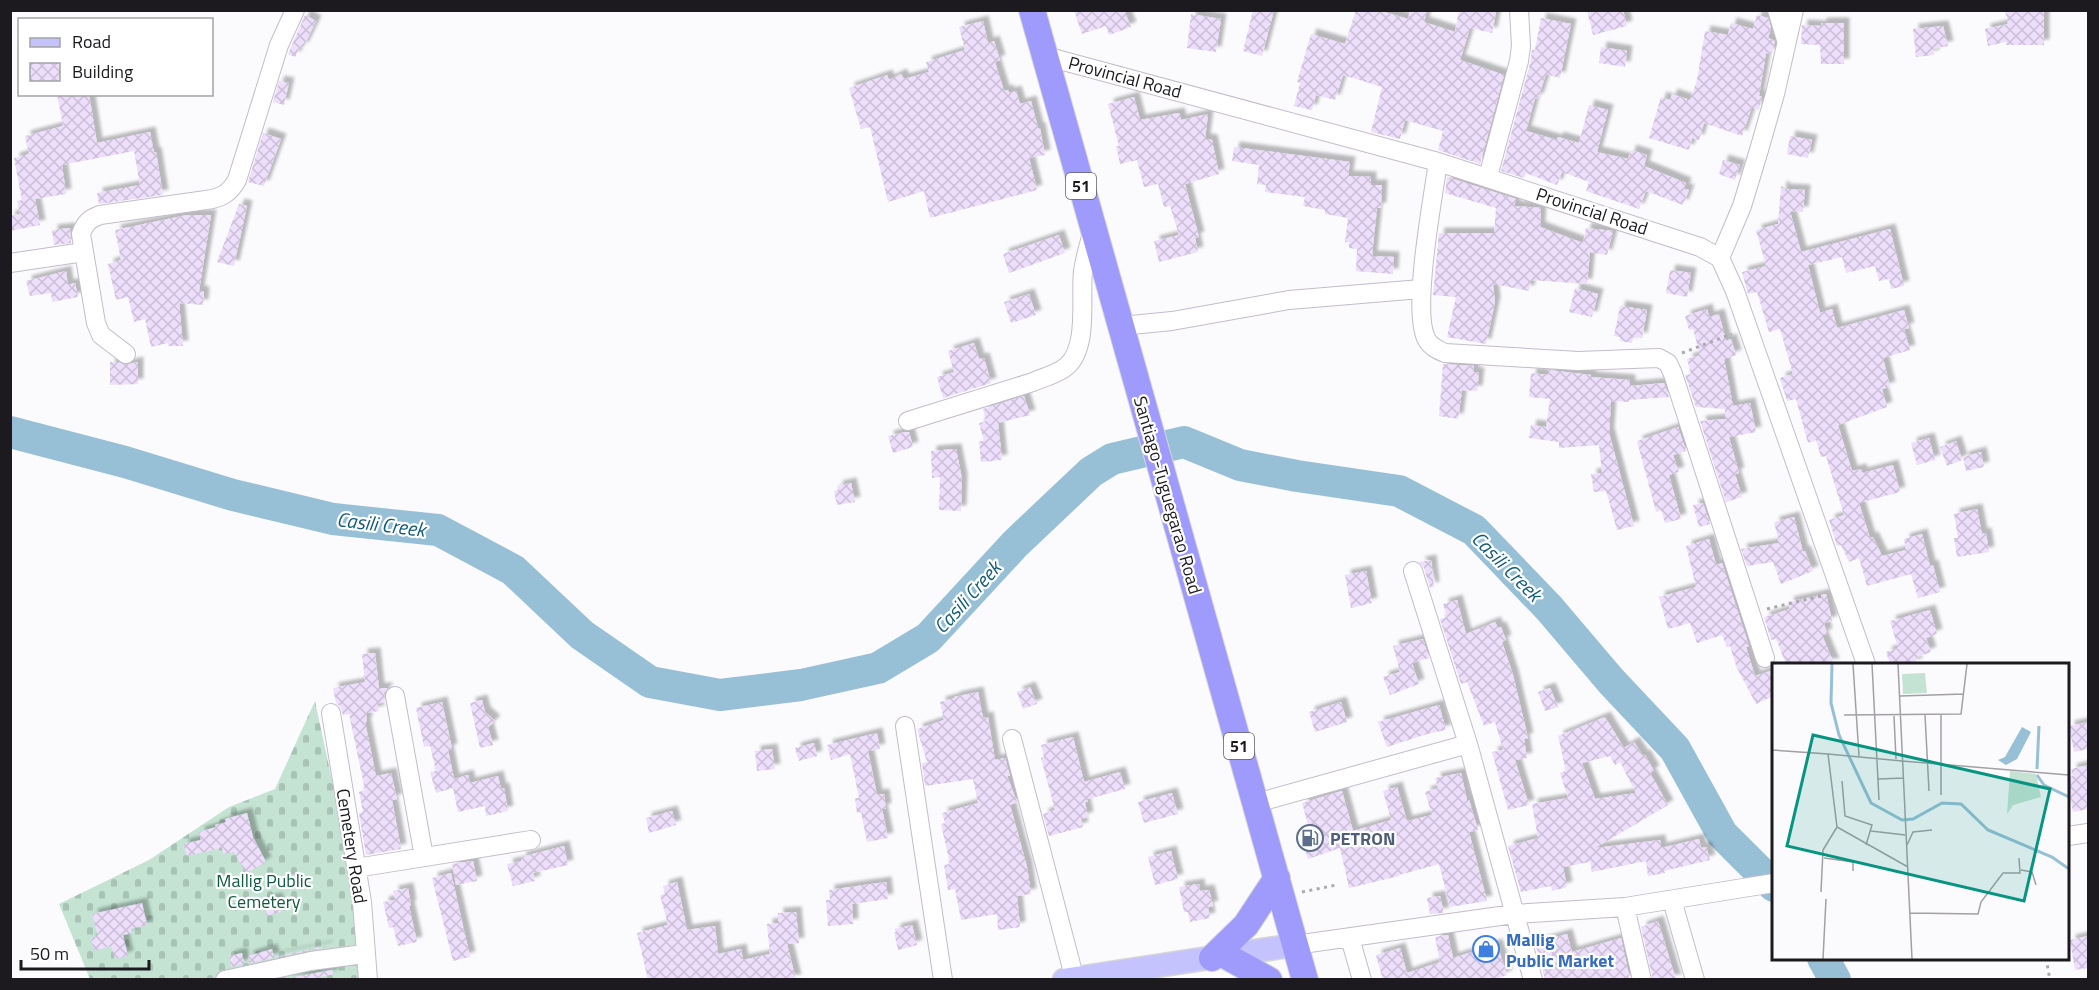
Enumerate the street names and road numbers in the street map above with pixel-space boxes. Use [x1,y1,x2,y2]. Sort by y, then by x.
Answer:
street label: Provincial Road [1065,49,1185,105]
road number: 51 [1066,173,1096,199]
street label: Provincial Road [1533,180,1651,242]
street label: Santiago-Tuguegarao Road [1127,393,1209,597]
road number: 51 [1224,733,1254,759]
street label: Cemetery Road [330,787,374,905]

